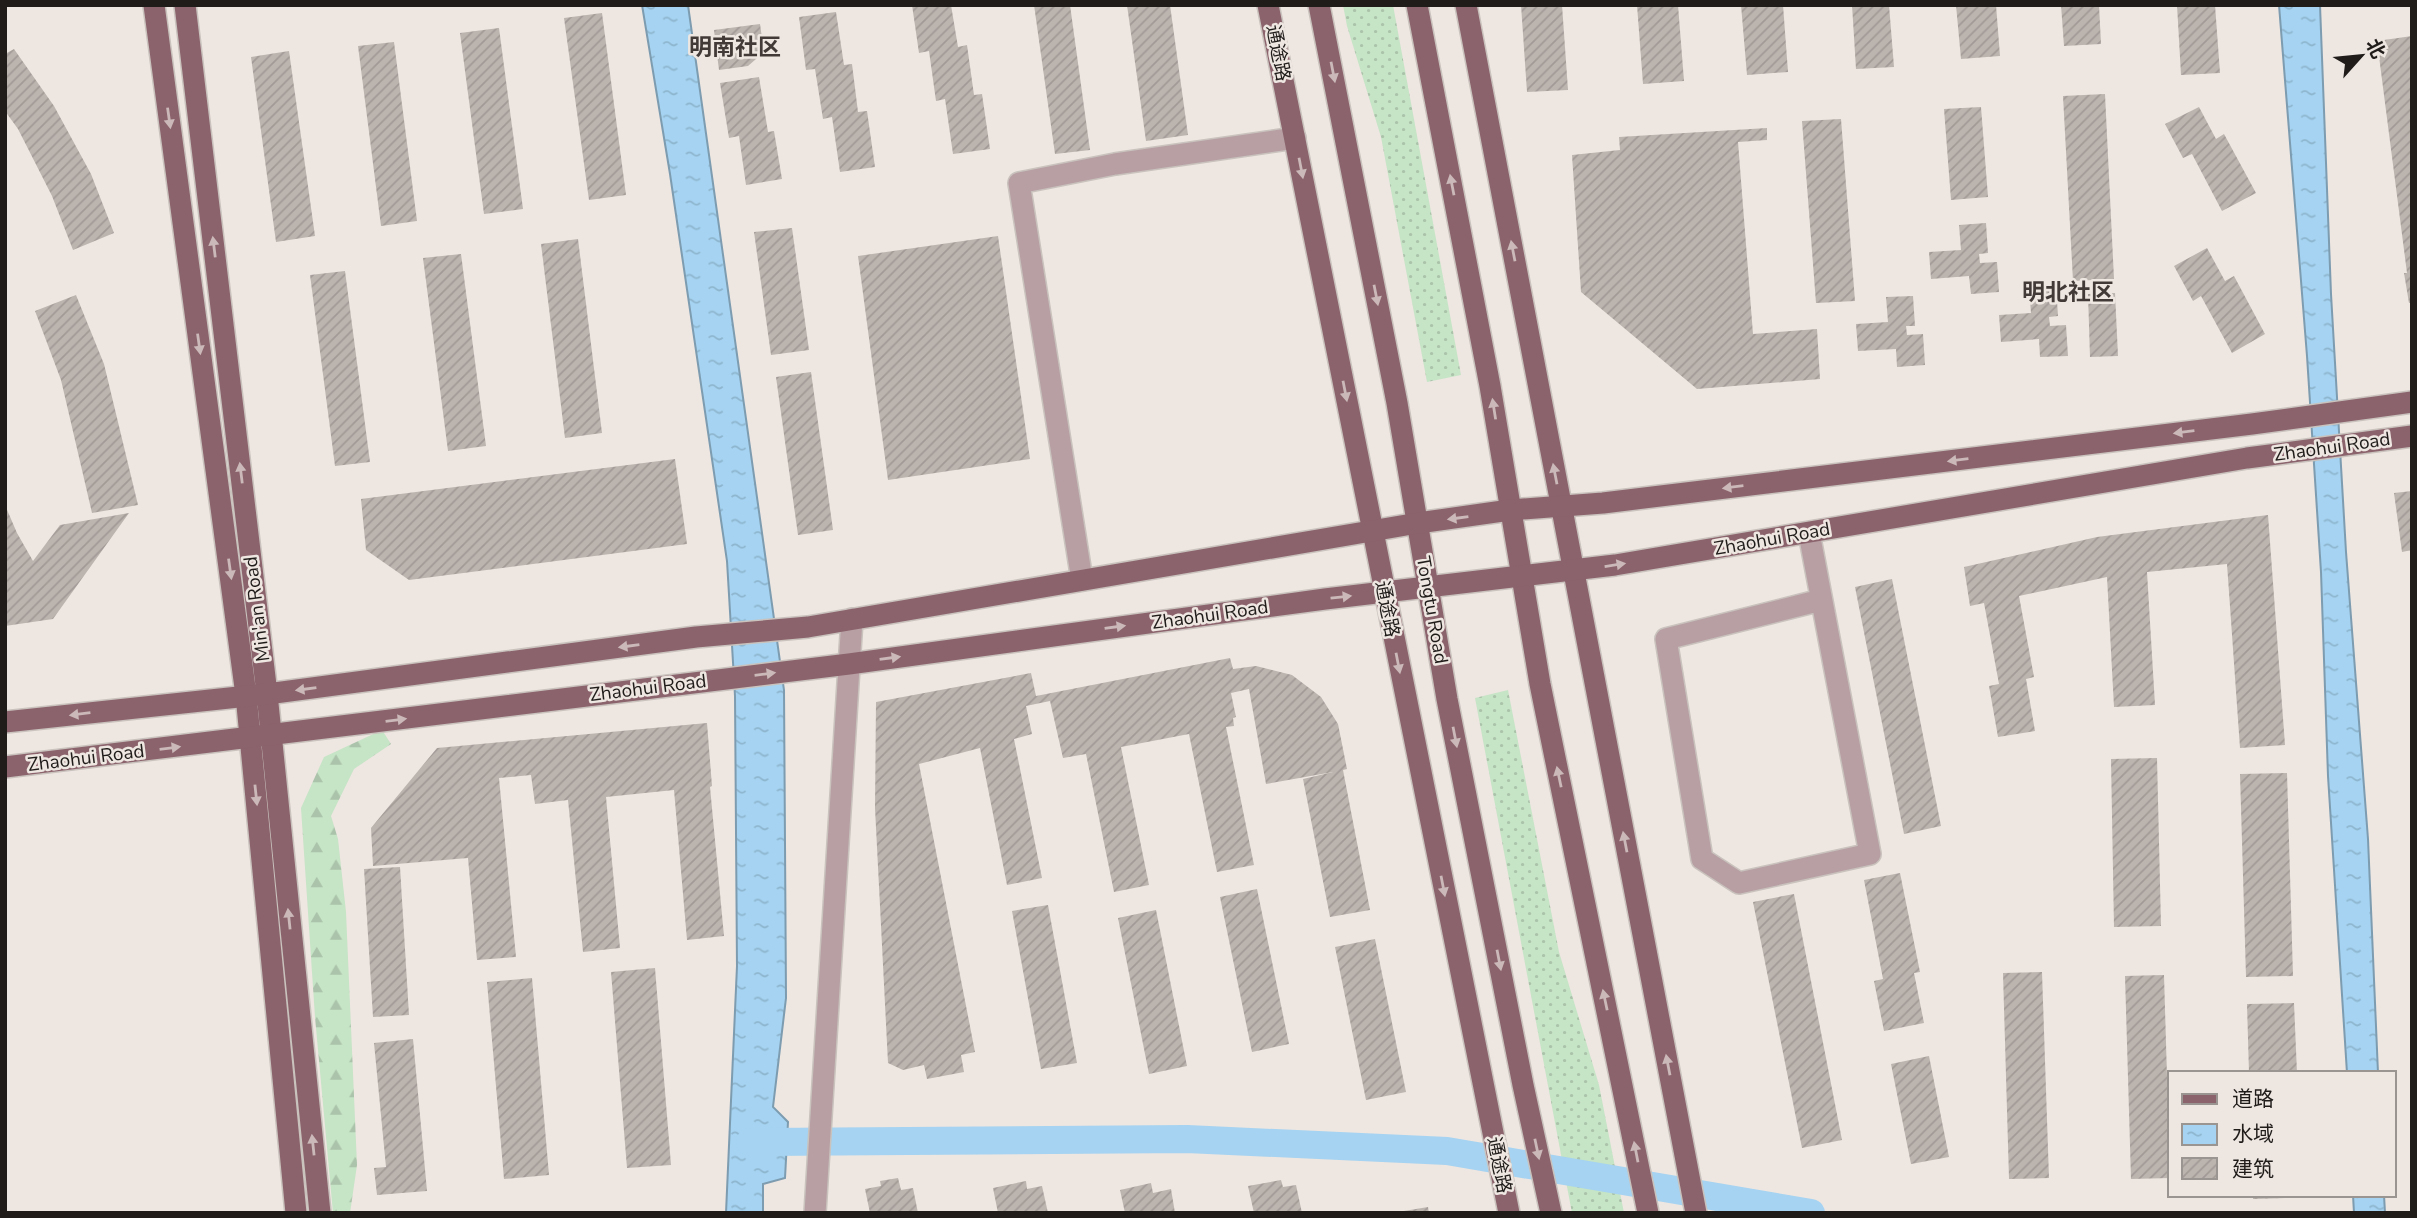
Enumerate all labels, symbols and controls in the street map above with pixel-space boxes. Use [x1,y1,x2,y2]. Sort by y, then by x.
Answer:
north arrow [2326,21,2396,91]
street label: 通途路 [1260,23,1296,83]
district label: 明南社区 [689,32,781,63]
text: 北 [2359,34,2391,63]
one-way arrow [1327,61,1338,83]
one-way arrow [164,107,175,129]
one-way arrow [1295,157,1306,179]
one-way arrow [1446,174,1457,196]
one-way arrow [209,236,220,258]
one-way arrow [1507,240,1518,262]
district label: 明北社区 [2022,277,2114,308]
one-way arrow [1371,284,1382,306]
one-way arrow [194,333,205,355]
one-way arrow [1339,380,1350,402]
one-way arrow [1488,397,1499,419]
street label: Zhaohui Road [2272,426,2392,468]
one-way arrow [2173,427,2195,438]
one-way arrow [1947,454,1969,465]
one-way arrow [235,462,246,484]
one-way arrow [1549,463,1560,485]
one-way arrow [1721,482,1743,493]
one-way arrow [1447,512,1469,523]
street label: Zhaohui Road [1712,516,1832,562]
street label: Tongtu Road [1410,554,1454,666]
street label: Min'an Road [238,555,276,663]
one-way arrow [224,558,235,580]
one-way arrow [1604,559,1626,570]
street label: 通途路 [1369,579,1405,639]
one-way arrow [1330,592,1352,603]
street label: Zhaohui Road [1150,594,1270,636]
one-way arrow [1104,622,1126,633]
one-way arrow [617,640,639,651]
one-way arrow [879,652,901,663]
one-way arrow [1392,652,1403,674]
street label: Zhaohui Road [588,668,708,708]
one-way arrow [754,668,776,679]
one-way arrow [295,683,317,694]
one-way arrow [69,708,91,719]
one-way arrow [385,714,407,725]
one-way arrow [1449,726,1460,748]
street label: Zhaohui Road [26,738,146,778]
one-way arrow [160,742,182,753]
one-way arrow [1554,766,1565,788]
one-way arrow [251,784,262,806]
one-way arrow [1620,831,1631,853]
one-way arrow [1437,875,1448,897]
one-way arrow [284,907,295,929]
one-way arrow [1493,949,1504,971]
one-way arrow [1600,989,1611,1011]
one-way arrow [1662,1054,1673,1076]
legend [2168,1071,2396,1197]
text: 道路 [2232,1085,2274,1113]
text: 水域 [2232,1120,2274,1148]
one-way arrow [307,1134,318,1156]
street label: 通途路 [1481,1135,1517,1195]
one-way arrow [1532,1138,1543,1160]
one-way arrow [1631,1141,1642,1163]
text: 建筑 [2232,1155,2274,1183]

